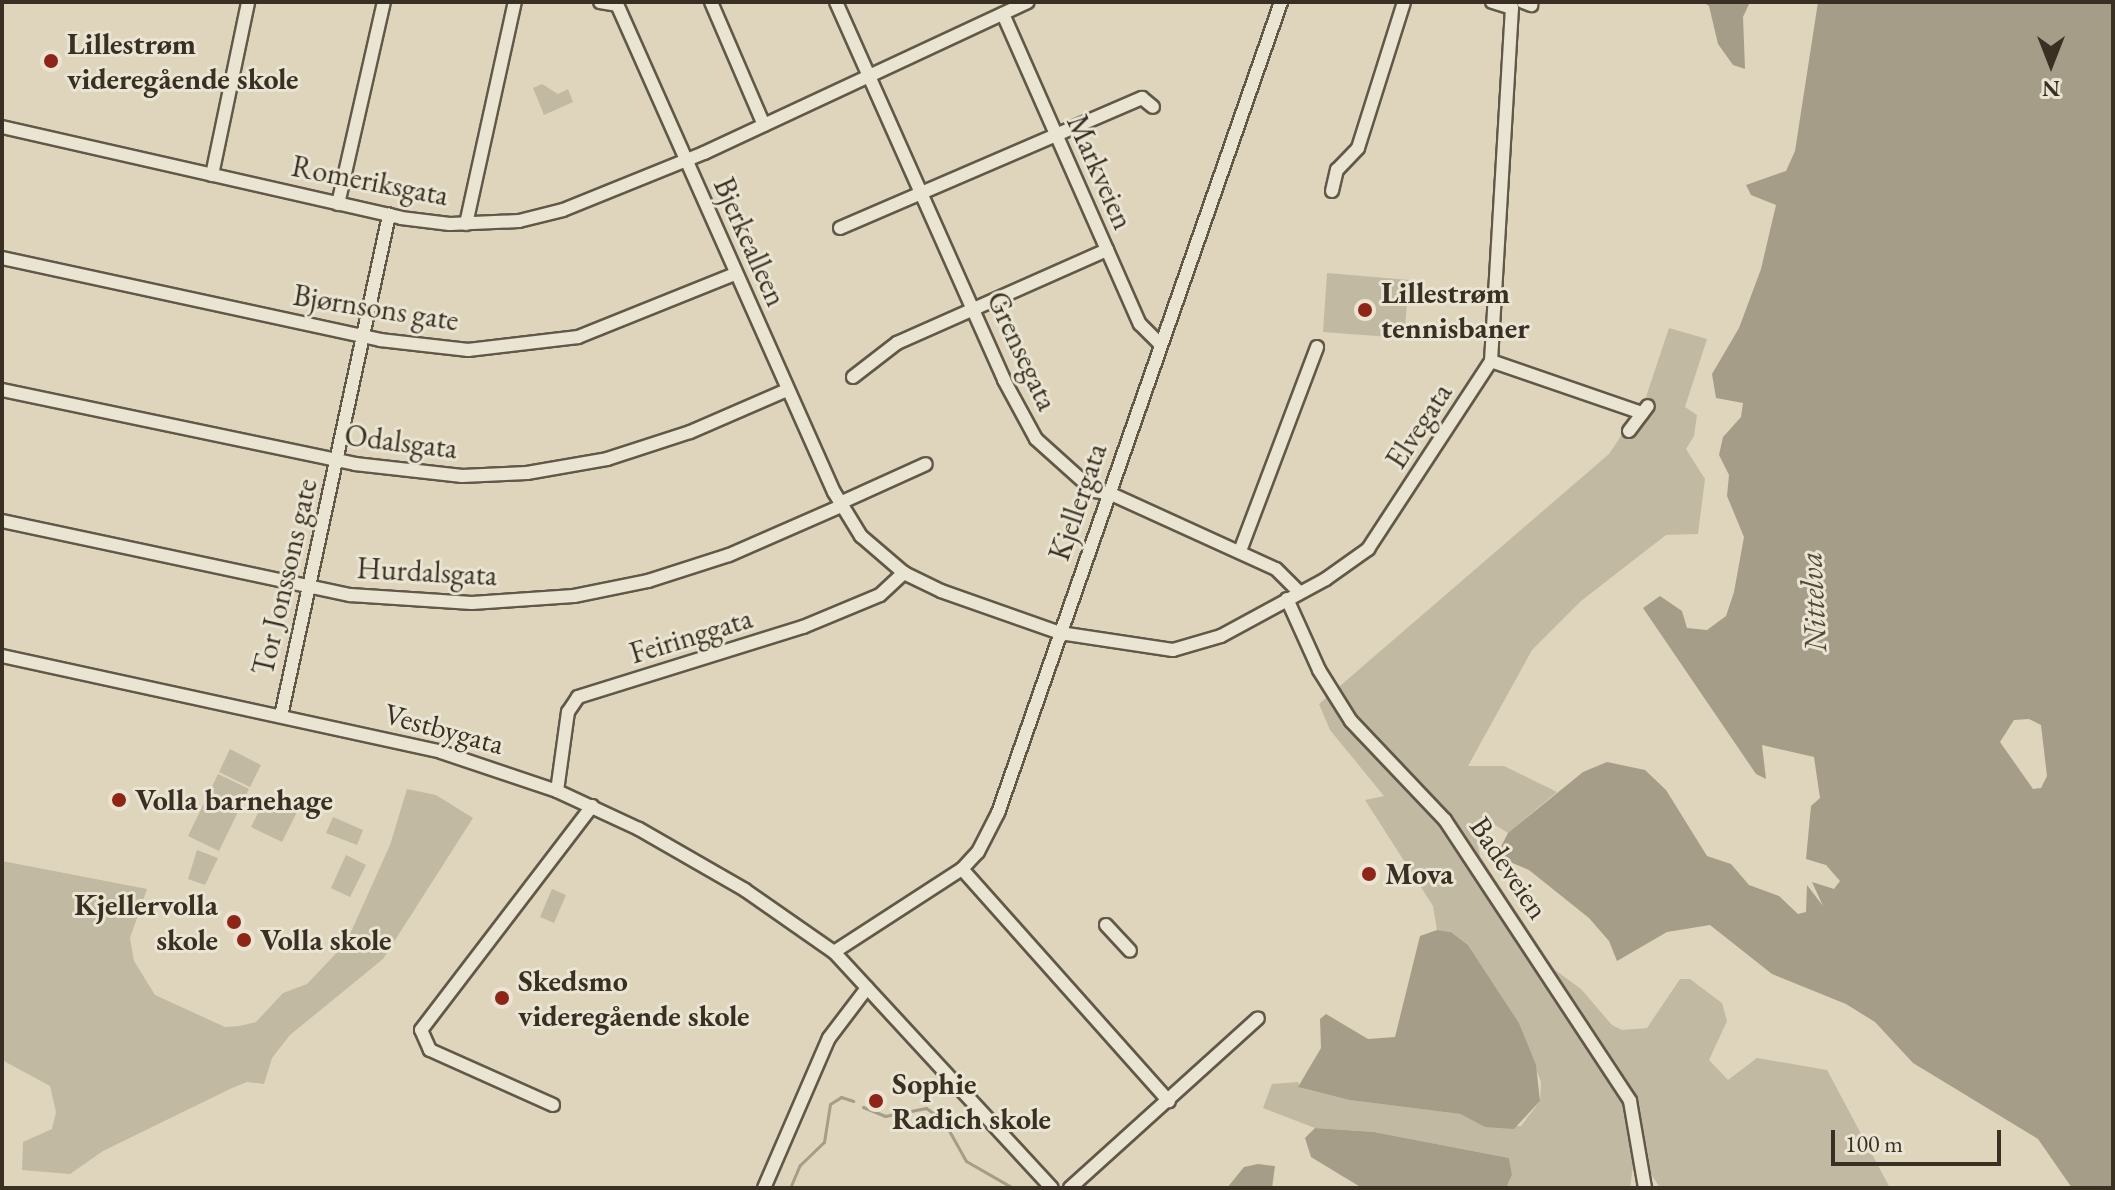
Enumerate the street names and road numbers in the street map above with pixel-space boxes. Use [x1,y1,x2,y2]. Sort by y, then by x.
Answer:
street label: Markveien [1059,109,1141,235]
street label: Romeriksgata [289,148,451,214]
street label: Bjerkealleen [706,172,794,312]
street label: Bjørnsons gate [291,277,461,339]
street label: Grensegata [979,286,1065,416]
street label: Elvegata [1378,377,1460,475]
street label: Odalsgata [343,417,459,467]
street label: Kjellergata [1041,439,1115,565]
street label: Tor Jonssons gate [245,475,325,679]
street label: Hurdalsgata [356,550,498,594]
street label: Feiringgata [625,600,757,672]
street label: Vestbygata [380,696,508,762]
street label: Badeveien [1462,810,1556,926]

